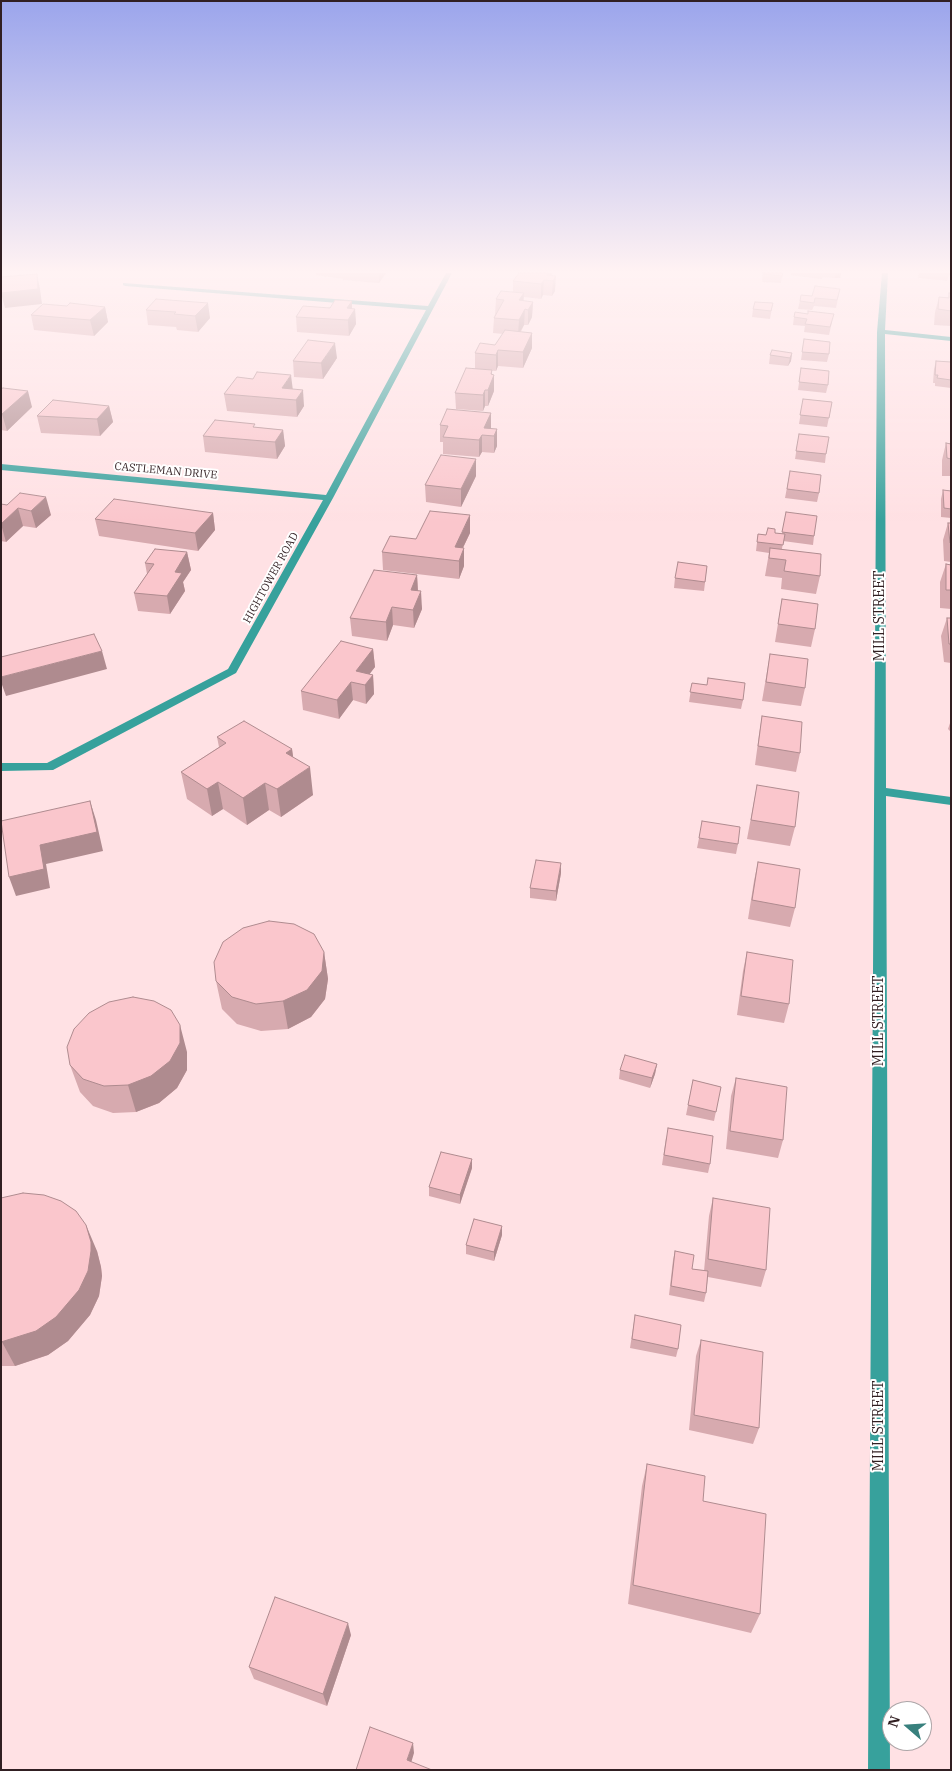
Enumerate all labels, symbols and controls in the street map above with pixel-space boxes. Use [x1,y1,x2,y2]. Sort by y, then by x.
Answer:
street label: CASTLEMAN DRIVE [114,460,218,482]
street label: HIGHTOWER ROAD [241,530,301,626]
street label: MILL STREET [872,571,888,661]
street label: MILL STREET [871,976,887,1066]
street label: MILL STREET [871,1381,887,1471]
north arrow [882,1701,932,1751]
text: N [883,1713,904,1730]

